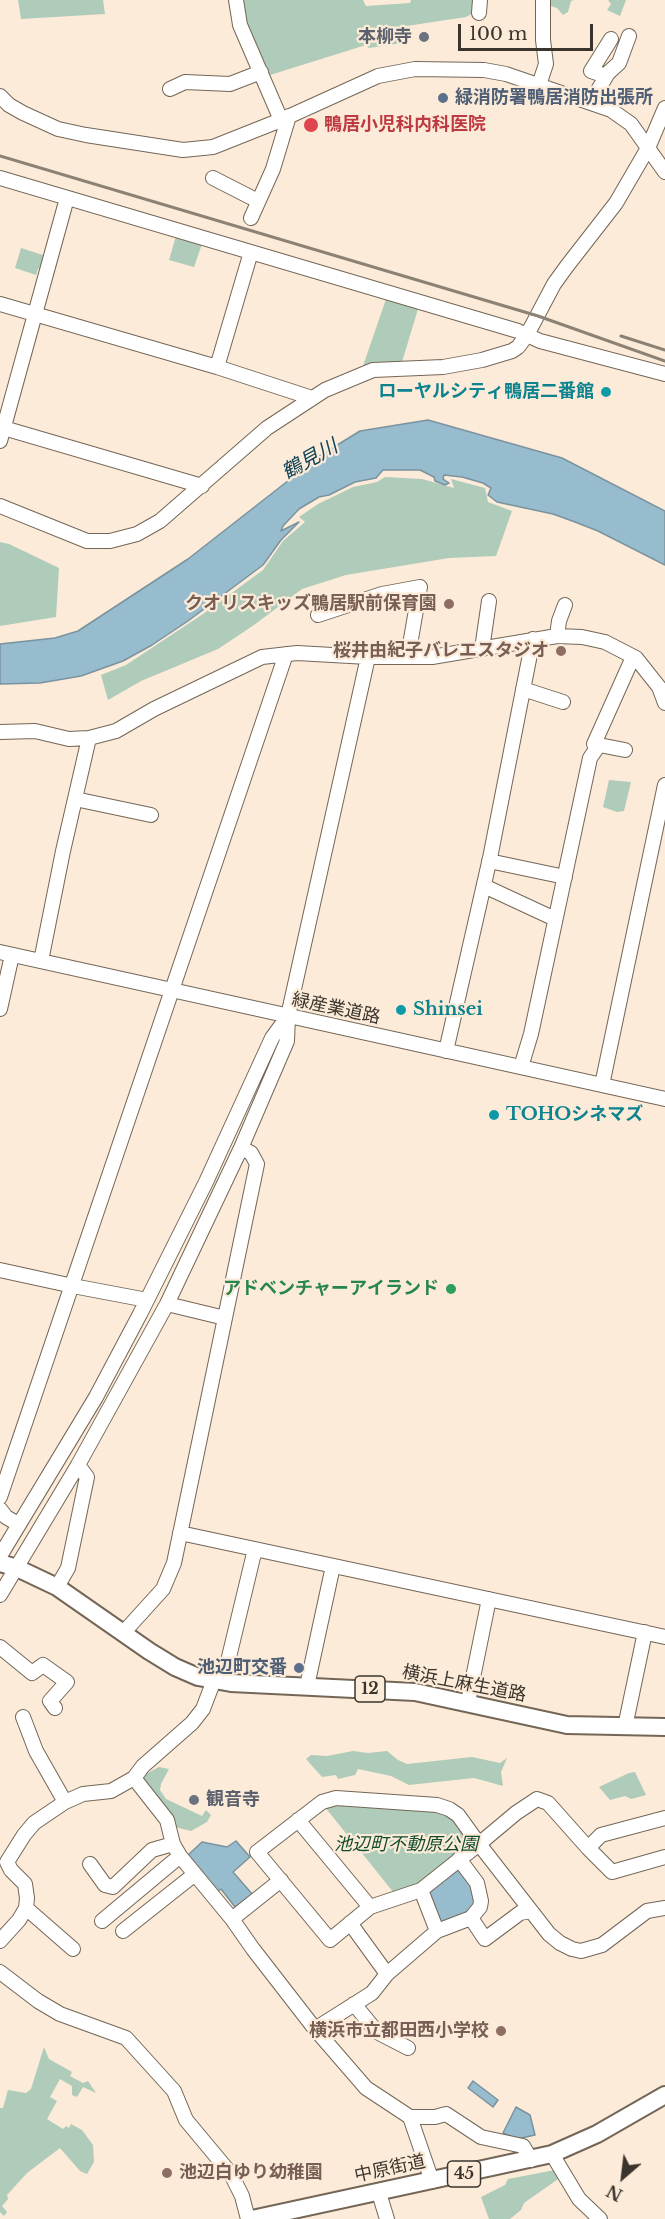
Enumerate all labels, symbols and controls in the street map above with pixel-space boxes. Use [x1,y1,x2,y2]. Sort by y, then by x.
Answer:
scale bar [461,12,596,50]
text: 100 m [469,23,527,45]
place label: 本柳寺 [358,26,412,48]
marker: 本柳寺 [417,30,431,44]
place label: 緑消防署鴨居消防出張所 [455,87,653,109]
marker: 緑消防署鴨居消防出張所 [436,91,450,105]
place label: 鴨居小児科内科医院 [324,114,486,136]
marker: 鴨居小児科内科医院 [302,116,320,134]
place label: ローヤルシティ鴨居二番館 [378,381,594,403]
marker: ローヤルシティ鴨居二番館 [599,385,613,399]
water label: 鶴見川 [278,435,342,485]
place label: クオリスキッズ鴨居駅前保育園 [185,593,437,615]
marker: クオリスキッズ鴨居駅前保育園 [442,597,456,611]
place label: 桜井由紀子バレエスタジオ [333,640,549,662]
marker: 桜井由紀子バレエスタジオ [554,644,568,658]
street label: 緑産業道路 [290,989,382,1029]
place label: Shinsei [413,999,483,1021]
marker: Shinsei [394,1003,408,1017]
place label: TOHOシネマズ [506,1104,643,1126]
marker: TOHOシネマズ [487,1108,501,1122]
place label: アドベンチャーアイランド [223,1278,439,1300]
marker: アドベンチャーアイランド [444,1282,458,1296]
place label: 池辺町交番 [197,1657,287,1679]
marker: 池辺町交番 [292,1661,306,1675]
street label: 横浜上麻生道路 [400,1661,528,1707]
road number: 12 [355,1676,385,1702]
place label: 観音寺 [206,1789,260,1811]
marker: 観音寺 [187,1793,201,1807]
park label: 池辺町不動原公園 [334,1834,478,1856]
place label: 横浜市立都田西小学校 [309,2020,489,2042]
marker: 横浜市立都田西小学校 [494,2024,508,2038]
north arrow [593,2147,653,2207]
street label: 中原街道 [353,2151,427,2187]
road number: 45 [448,2161,480,2187]
place label: 池辺白ゆり幼稚園 [179,2162,323,2184]
marker: 池辺白ゆり幼稚園 [160,2166,174,2180]
text: N [603,2181,626,2205]

